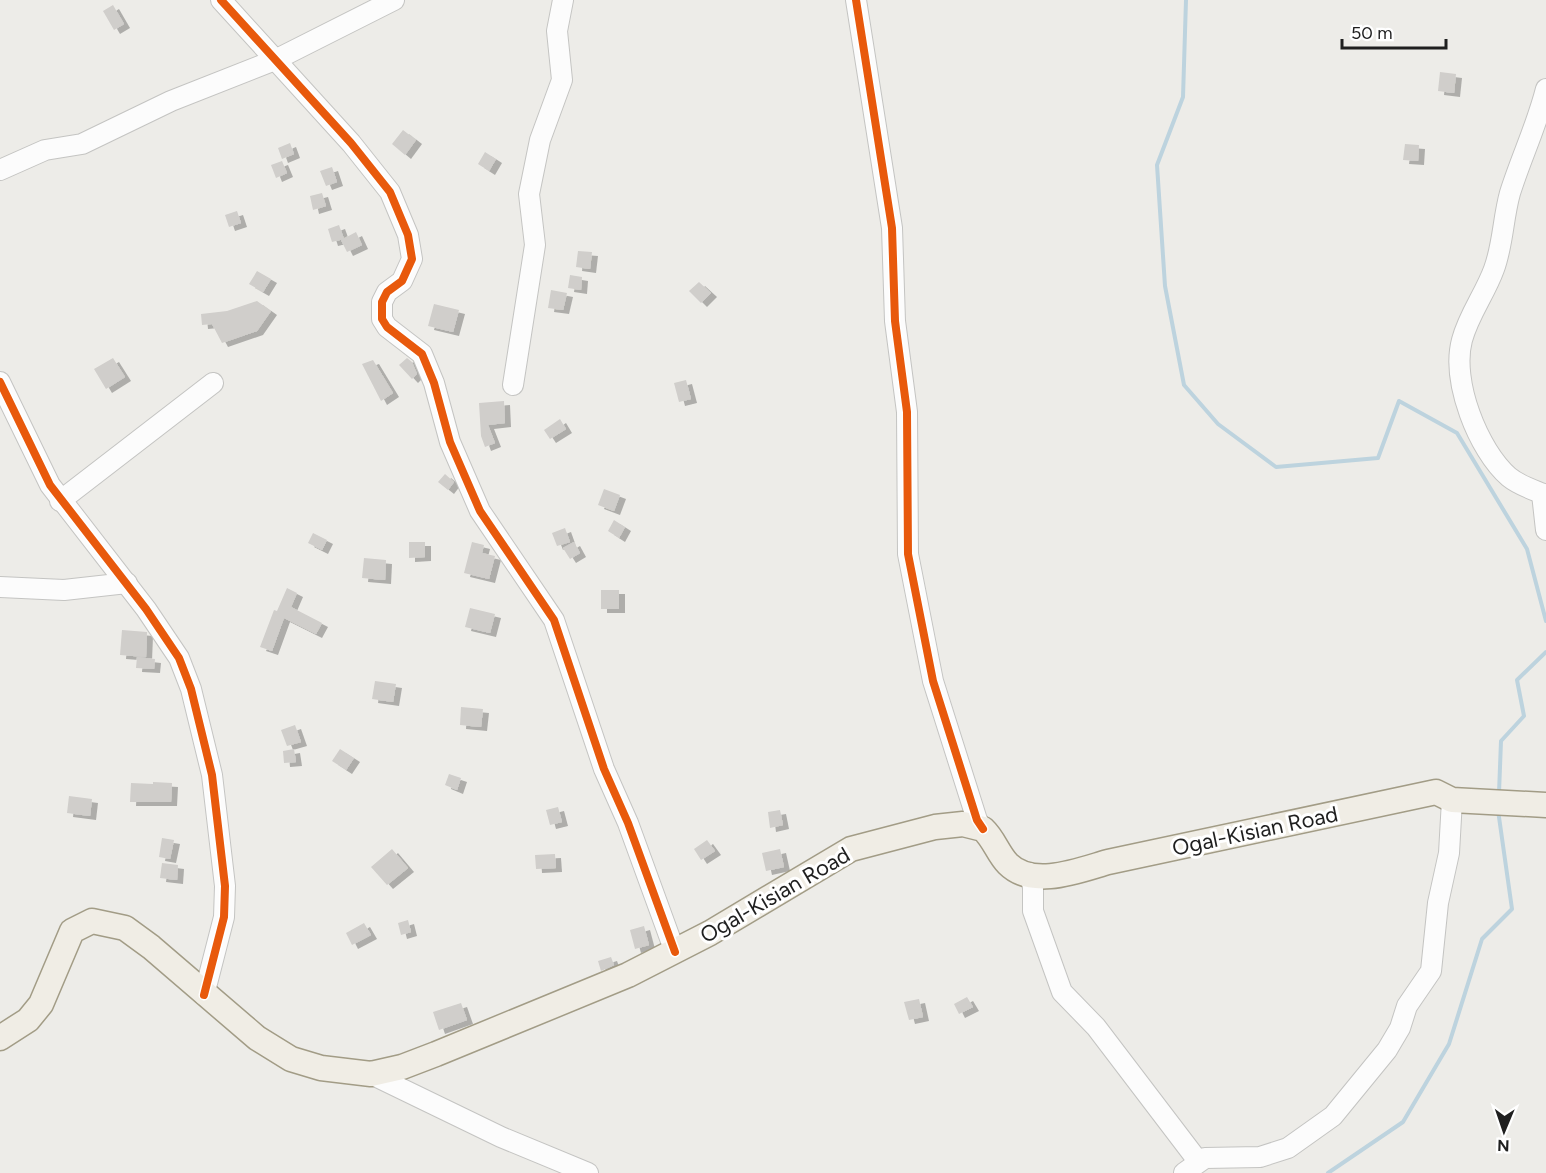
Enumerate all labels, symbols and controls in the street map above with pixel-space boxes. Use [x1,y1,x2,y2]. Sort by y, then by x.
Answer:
scale bar [1342,12,1446,50]
text: 50 m [1351,22,1393,44]
street label: Ogal-Kisian Road [1170,800,1340,862]
street label: Ogal-Kisian Road [695,841,855,949]
north arrow [1474,1101,1534,1161]
text: N [1497,1136,1510,1155]

